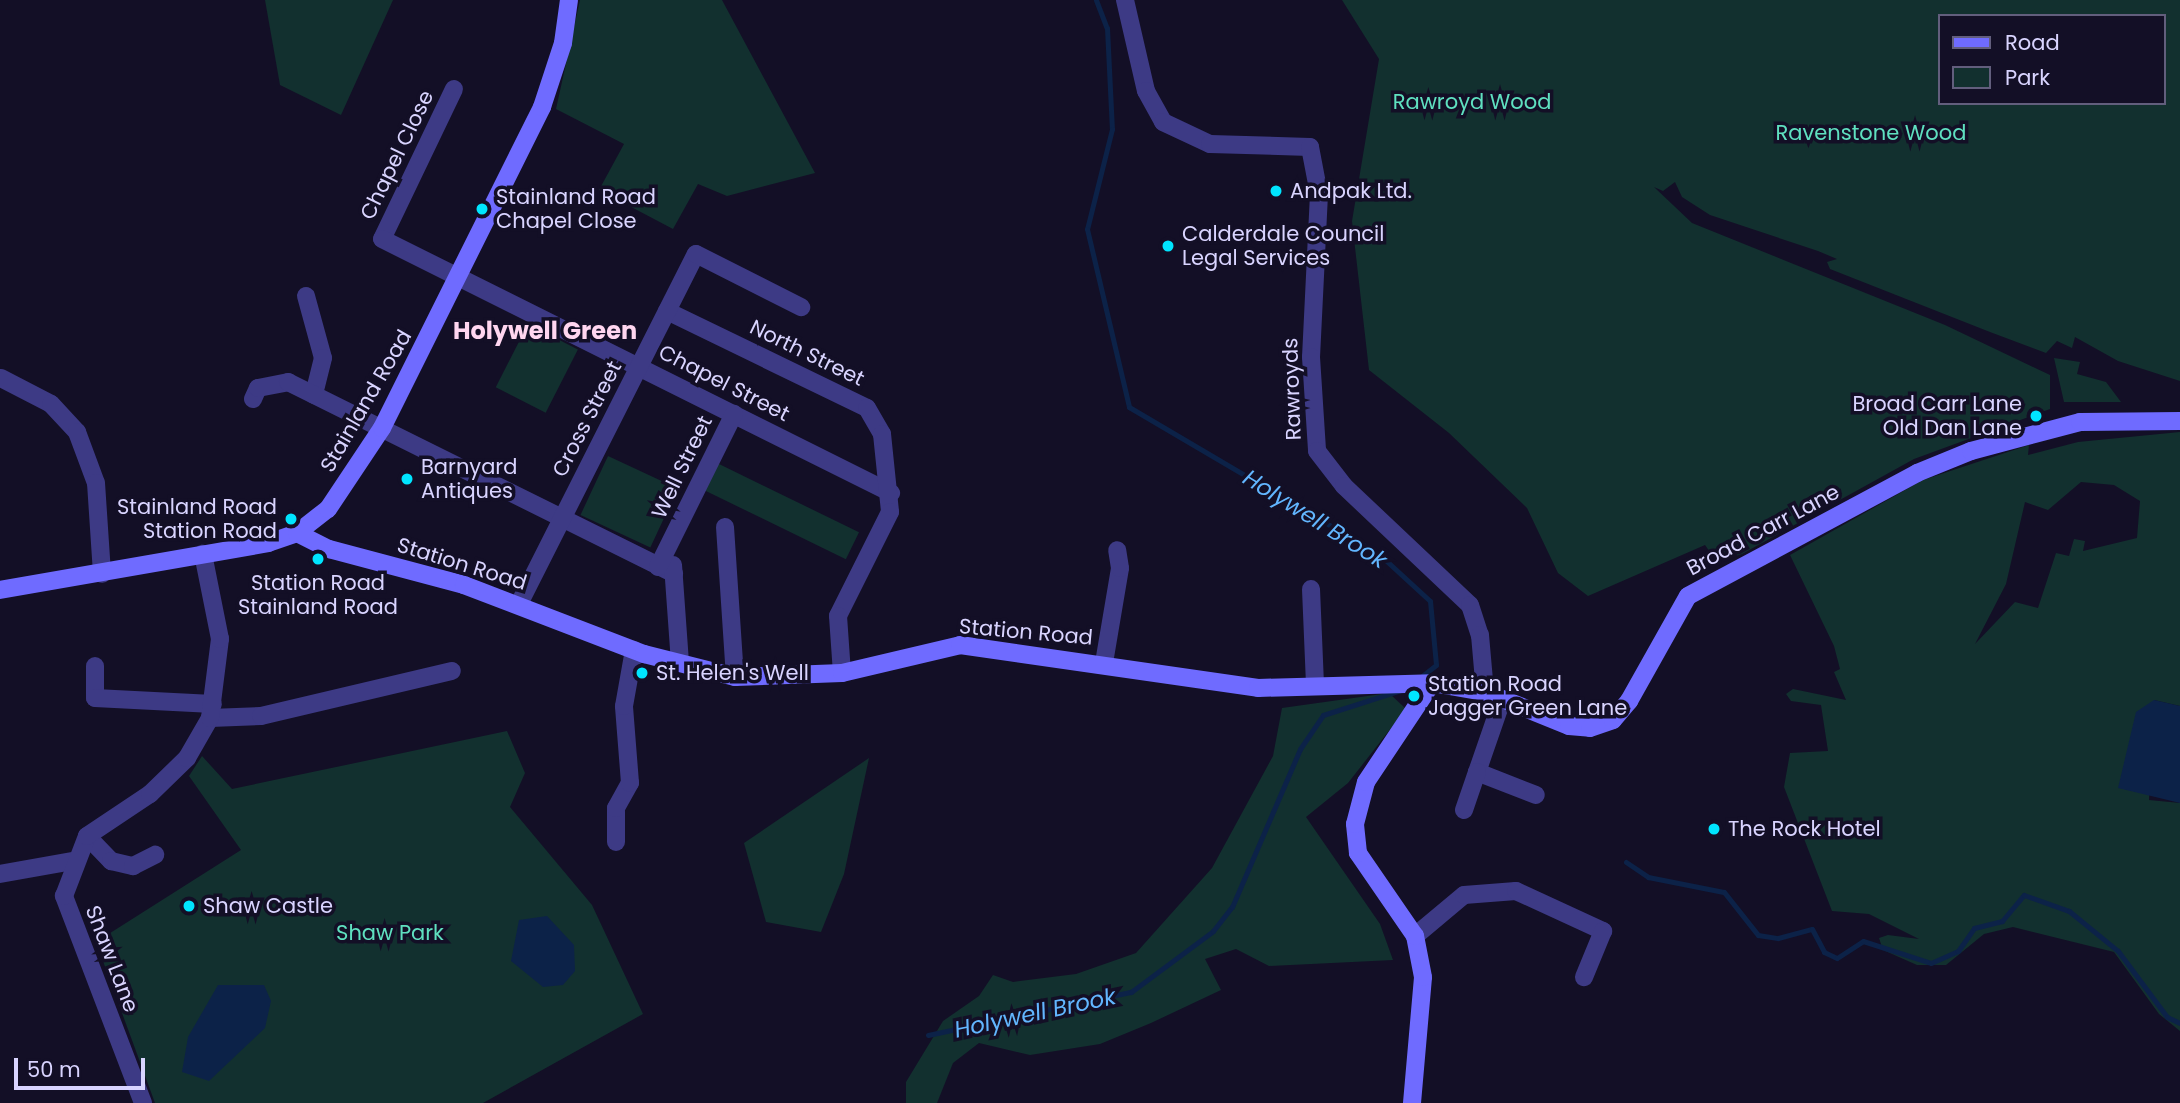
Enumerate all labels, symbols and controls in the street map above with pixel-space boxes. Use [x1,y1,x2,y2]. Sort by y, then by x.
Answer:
legend [1938,14,2166,105]
text: Road [2005,28,2060,57]
text: Park [2005,63,2050,92]
street label: Chapel Close [355,86,439,224]
park label: Rawroyd Wood [1393,89,1551,115]
park label: Ravenstone Wood [1776,120,1966,146]
place label: Andpak Ltd. [1290,178,1412,204]
marker: Andpak Ltd. [1268,183,1284,199]
place label: Stainland Road Chapel Close [496,184,656,234]
marker: Stainland Road Chapel Close [474,201,490,217]
place label: Calderdale Council Legal Services [1182,221,1384,271]
marker: Calderdale Council Legal Services [1160,238,1176,254]
street label: North Street [746,314,868,392]
district label: Holywell Green [453,317,637,345]
street label: Stainland Road [315,325,417,477]
street label: Rawroyds [1278,337,1306,441]
street label: Chapel Street [654,339,794,427]
street label: Cross Street [547,357,627,481]
place label: Broad Carr Lane Old Dan Lane [1852,391,2022,441]
marker: Broad Carr Lane Old Dan Lane [2028,408,2044,424]
street label: Well Street [646,412,718,522]
place label: Barnyard Antiques [421,454,517,504]
water label: Holywell Brook [1238,464,1392,574]
marker: Barnyard Antiques [399,471,415,487]
street label: Broad Carr Lane [1682,479,1844,581]
place label: Stainland Road Station Road [117,494,277,544]
marker: Stainland Road Station Road [283,511,299,527]
street label: Station Road [394,532,530,596]
marker: Station Road Stainland Road [310,551,326,567]
place label: Station Road Stainland Road [238,570,398,620]
street label: Station Road [958,614,1094,650]
place label: St. Helen's Well [656,660,809,686]
marker: St. Helen's Well [634,665,650,681]
place label: Station Road Jagger Green Lane [1428,671,1627,721]
marker: Station Road Jagger Green Lane [1406,688,1422,704]
place label: The Rock Hotel [1728,816,1881,842]
marker: The Rock Hotel [1706,821,1722,837]
place label: Shaw Castle [203,893,333,919]
marker: Shaw Castle [181,898,197,914]
street label: Shaw Lane [80,902,144,1016]
park label: Shaw Park [336,920,444,946]
water label: Holywell Brook [952,982,1118,1044]
scale bar [18,1044,149,1088]
text: 50 m [27,1055,81,1084]

